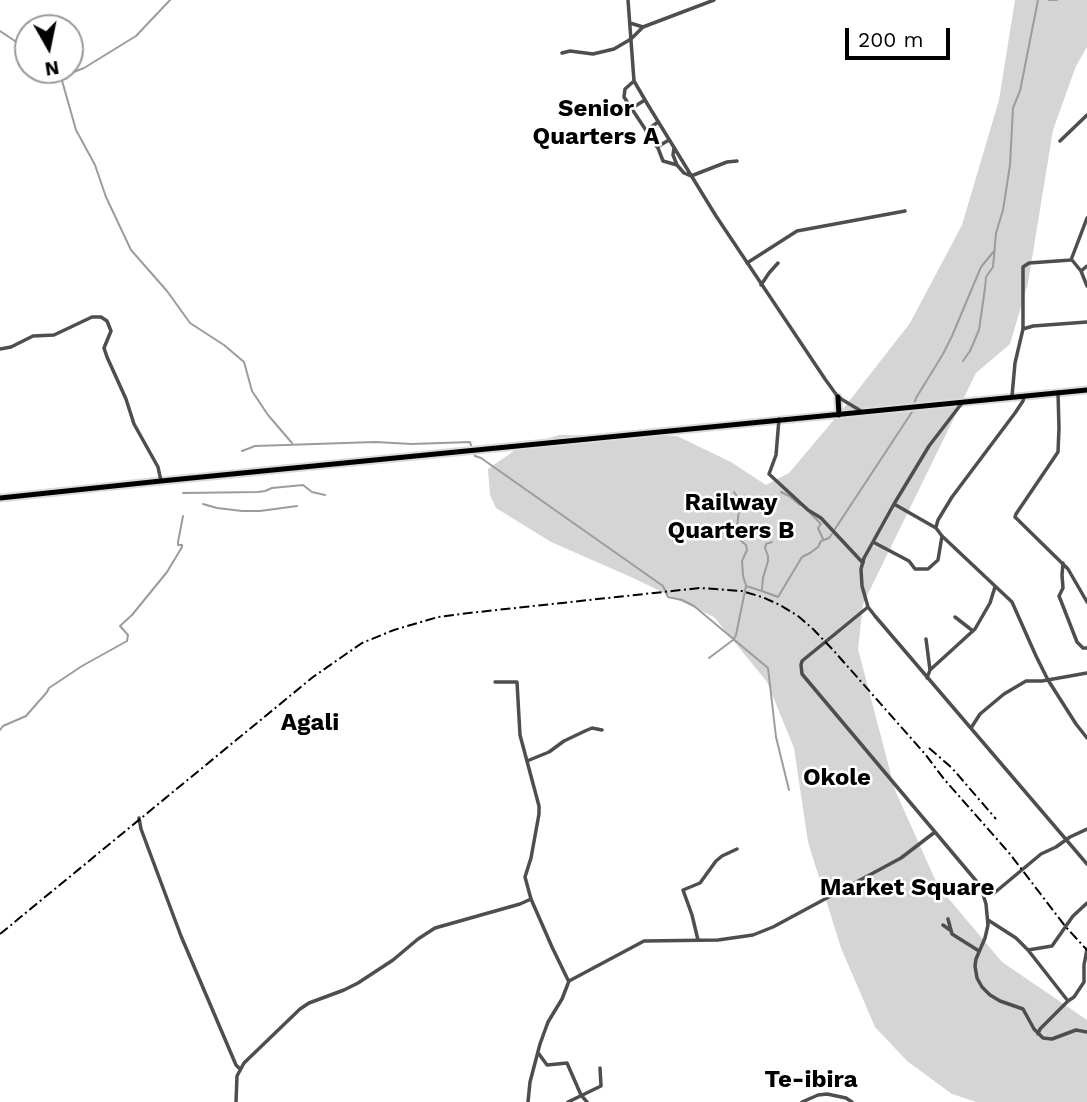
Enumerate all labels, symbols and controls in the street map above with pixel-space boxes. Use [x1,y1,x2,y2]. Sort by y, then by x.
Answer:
north arrow [14,14,84,84]
scale bar [849,14,954,58]
text: 200 m [858,27,924,52]
text: N [43,56,61,81]
district label: Senior Quarters A [533,95,659,151]
district label: Railway Quarters B [667,489,795,545]
district label: Agali [281,709,339,737]
district label: Okole [803,764,871,792]
district label: Market Square [820,874,994,902]
district label: Te-ibira [764,1066,858,1094]

